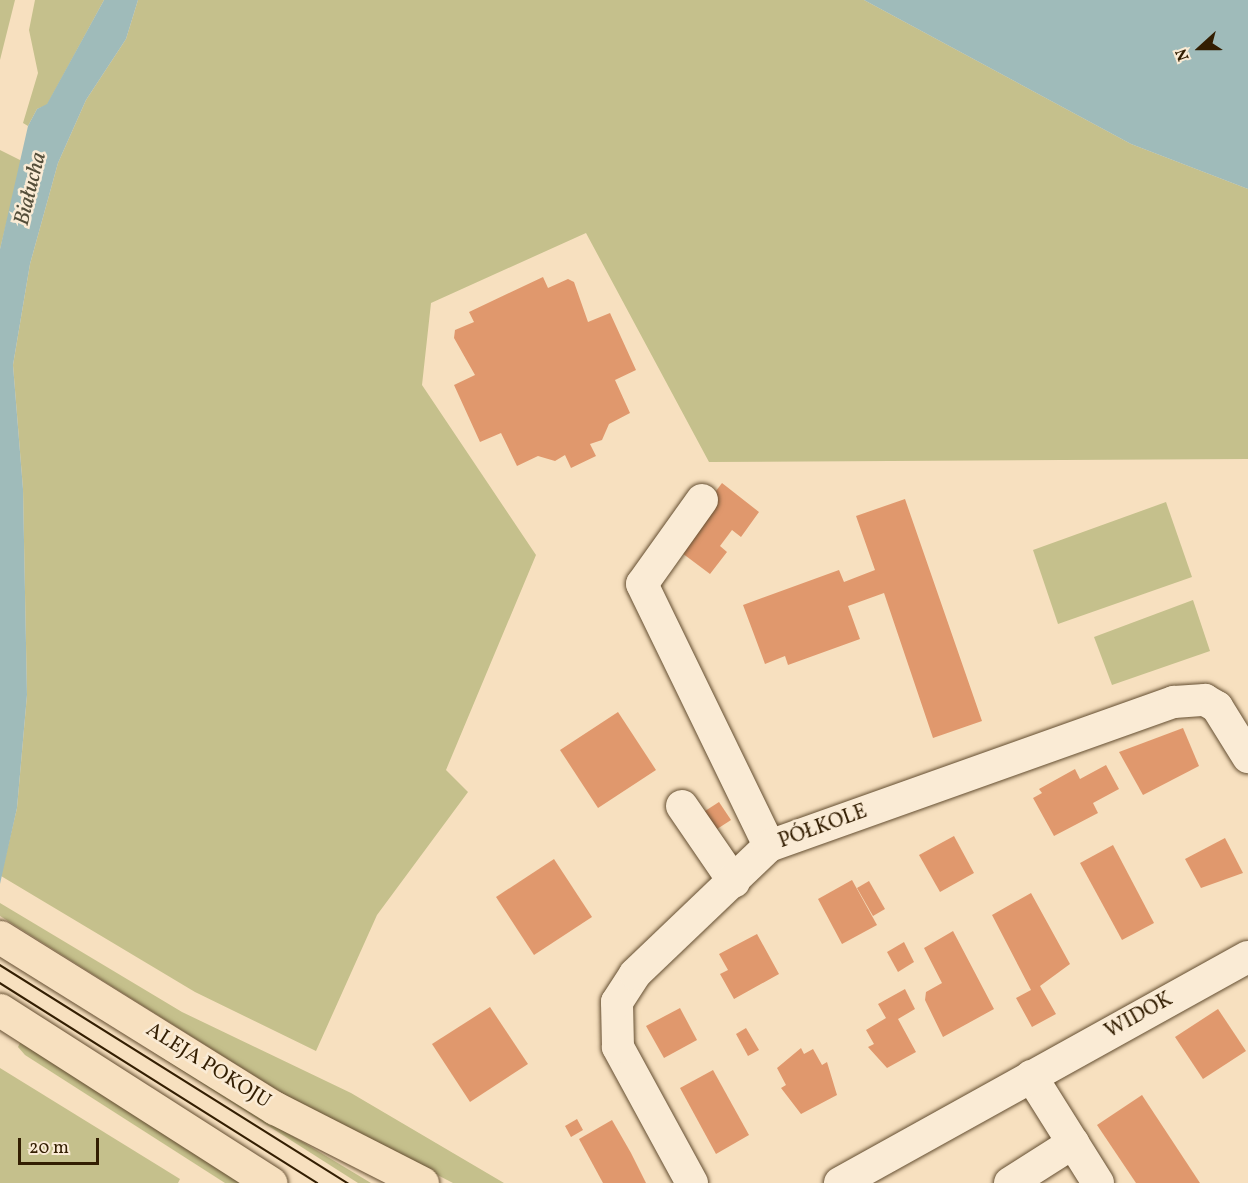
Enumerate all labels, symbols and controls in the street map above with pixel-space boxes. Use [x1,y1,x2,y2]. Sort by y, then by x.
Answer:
north arrow [1170,18,1230,78]
text: N [1171,45,1196,64]
water label: Białucha [9,149,53,229]
street label: PÓŁKOLE [775,799,871,855]
street label: WIDOK [1101,987,1177,1045]
street label: ALEJA POKOJU [141,1018,275,1114]
scale bar [21,1126,102,1164]
text: 20 m [29,1136,69,1161]

